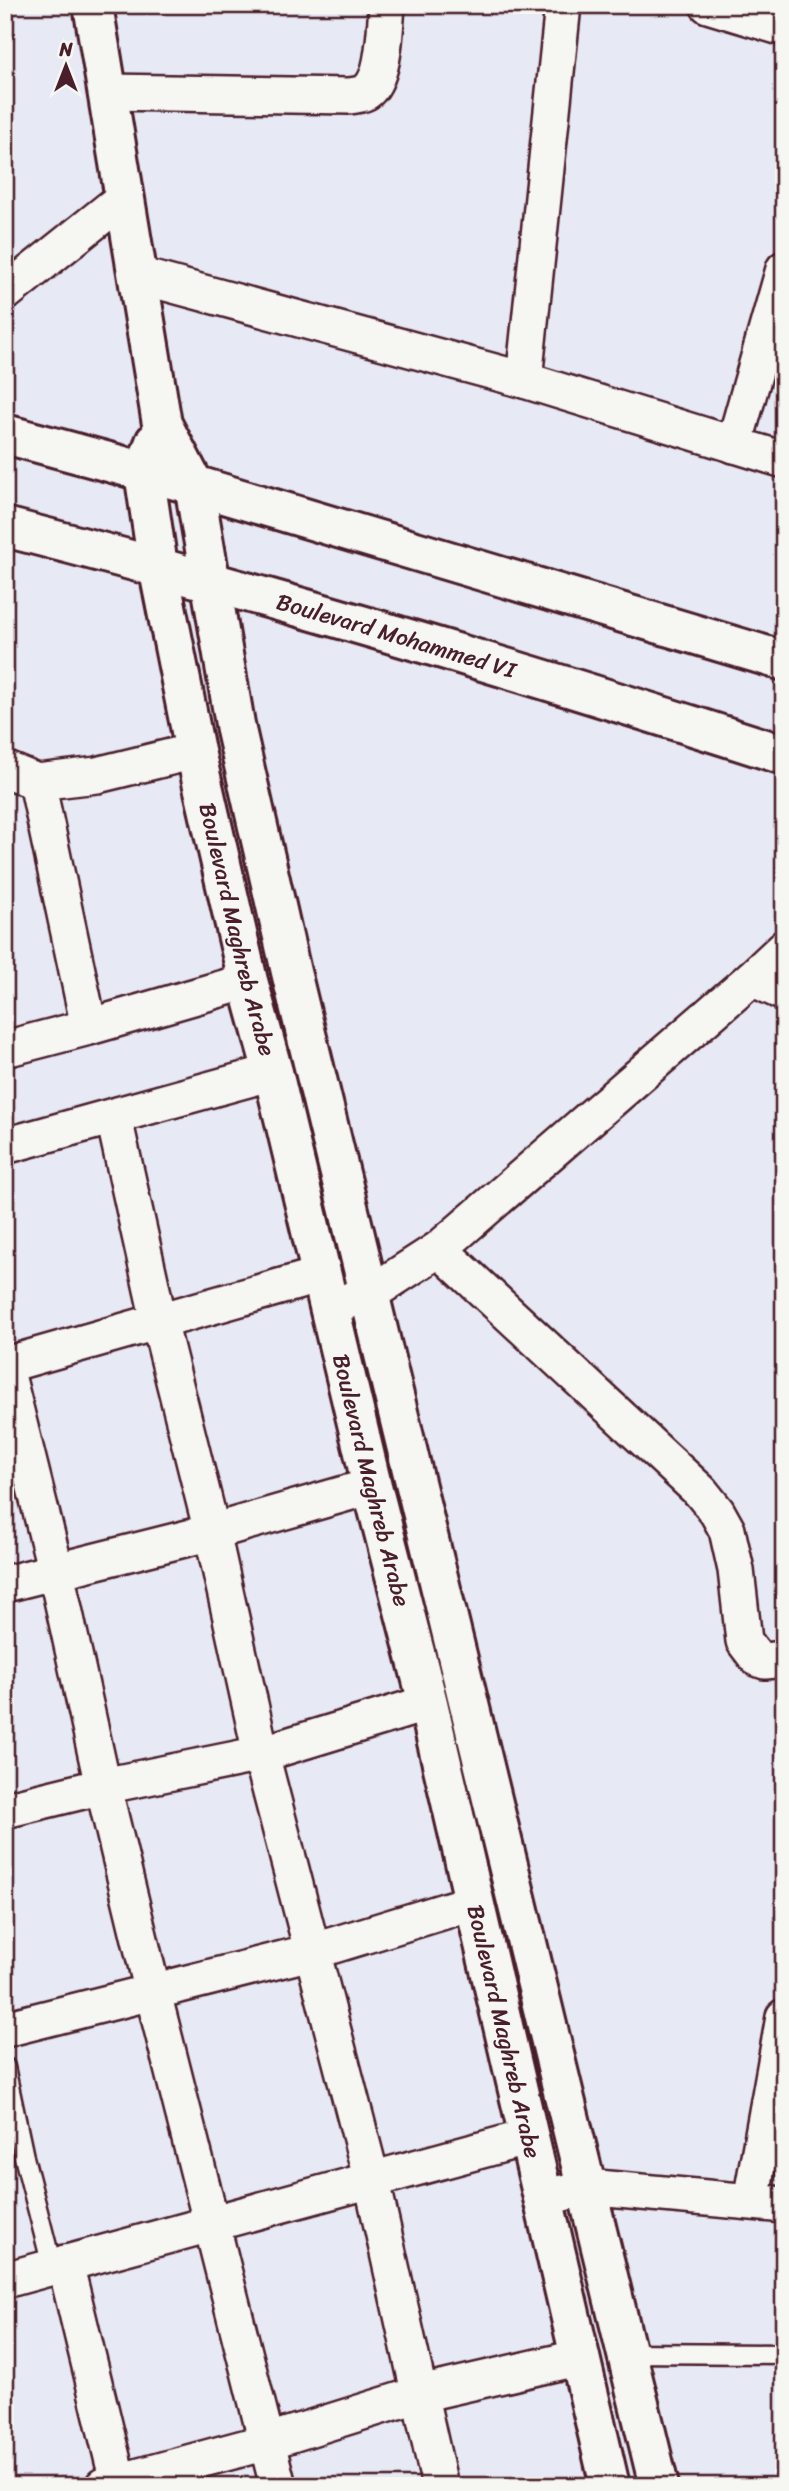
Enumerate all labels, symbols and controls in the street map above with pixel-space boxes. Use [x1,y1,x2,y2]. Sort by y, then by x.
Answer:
north arrow [32,32,102,102]
text: N [58,33,73,66]
street label: Boulevard Mohammed VI [271,581,523,691]
street label: Boulevard Maghreb Arabe [187,799,288,1061]
street label: Boulevard Maghreb Arabe [320,1350,422,1611]
street label: Boulevard Maghreb Arabe [455,1901,553,2163]

